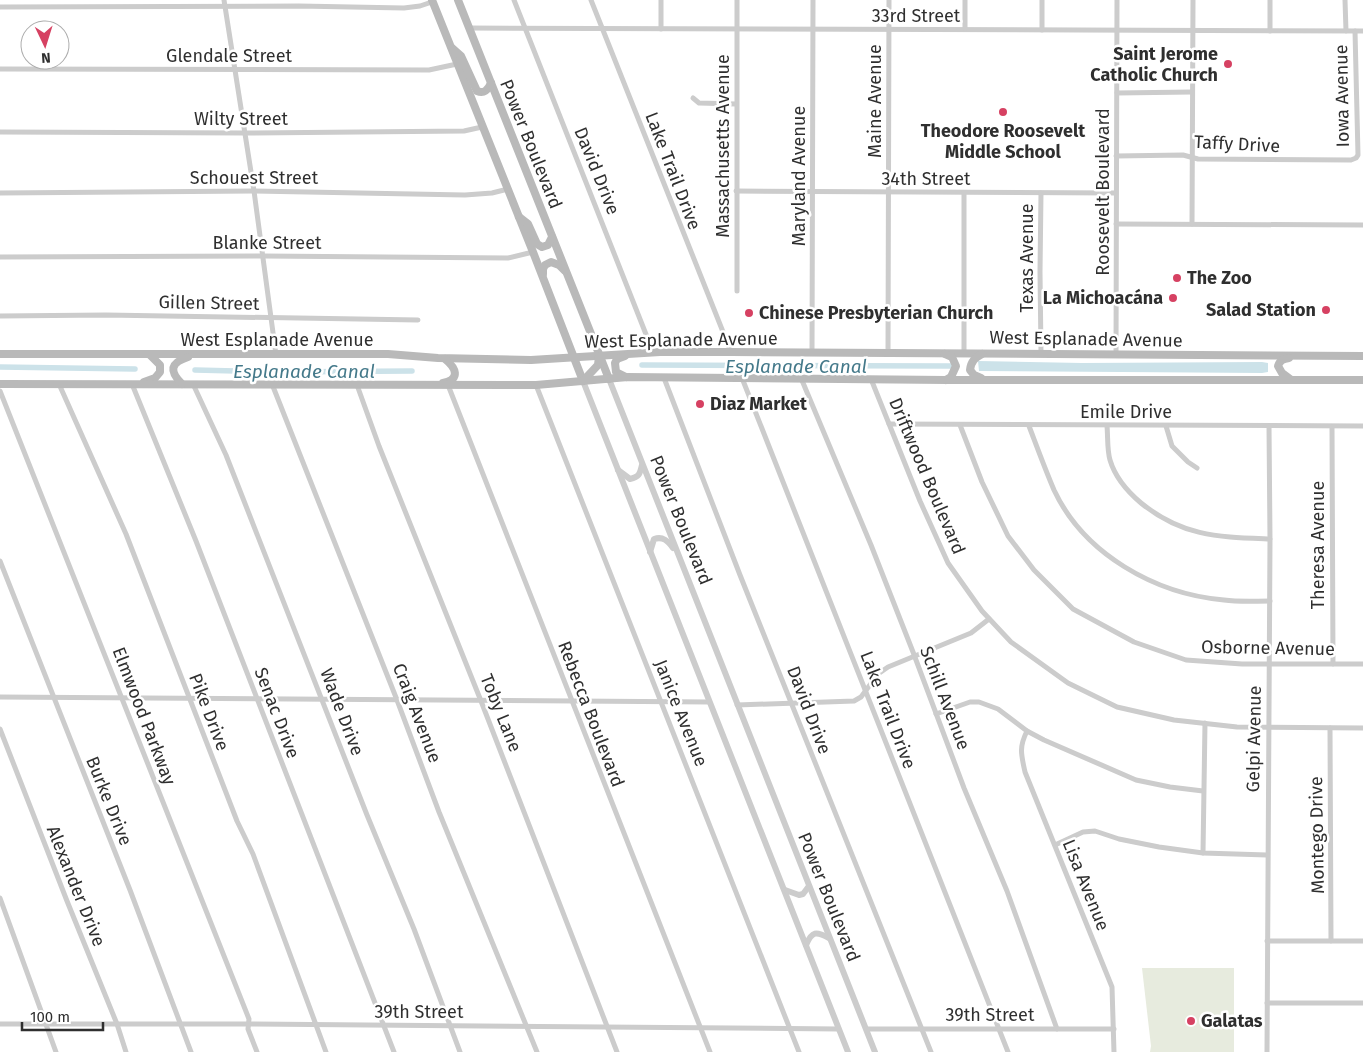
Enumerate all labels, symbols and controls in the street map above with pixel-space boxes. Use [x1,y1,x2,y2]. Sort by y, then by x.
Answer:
street label: 33rd Street [872,5,961,27]
north arrow [20,20,70,70]
place label: Saint Jerome Catholic Church [1090,43,1218,86]
street label: Maine Avenue [864,44,886,158]
street label: Iowa Avenue [1330,44,1354,148]
street label: Glendale Street [166,45,292,67]
text: N [41,49,51,66]
street label: Massachusetts Avenue [712,54,734,238]
marker: Saint Jerome Catholic Church [1222,58,1234,70]
street label: Power Boulevard [495,76,567,212]
street label: Maryland Avenue [788,106,810,246]
marker: Theodore Roosevelt Middle School [997,106,1009,118]
street label: Wilty Street [194,108,289,130]
street label: Roosevelt Boulevard [1092,108,1114,276]
street label: Lake Trail Drive [640,109,706,233]
place label: Theodore Roosevelt Middle School [921,120,1086,163]
street label: David Drive [569,124,625,218]
street label: Taffy Drive [1193,131,1281,157]
street label: Schouest Street [190,167,319,189]
street label: 34th Street [881,168,971,190]
street label: Texas Avenue [1016,204,1038,312]
street label: Blanke Street [213,232,322,254]
place label: The Zoo [1187,267,1252,289]
marker: The Zoo [1171,272,1183,284]
place label: La Michoacána [1043,287,1163,309]
street label: Gillen Street [158,291,260,315]
marker: La Michoacána [1167,292,1179,304]
place label: Salad Station [1206,299,1316,321]
place label: Chinese Presbyterian Church [759,302,993,324]
marker: Salad Station [1320,304,1332,316]
marker: Chinese Presbyterian Church [743,307,755,319]
street label: West Esplanade Avenue [989,326,1183,352]
street label: West Esplanade Avenue [584,327,778,353]
street label: West Esplanade Avenue [180,329,374,351]
water label: Esplanade Canal [725,355,867,378]
water label: Esplanade Canal [233,360,375,383]
place label: Diaz Market [710,393,808,415]
street label: Driftwood Boulevard [884,394,970,558]
marker: Diaz Market [694,398,706,410]
street label: Emile Drive [1080,401,1172,423]
street label: Power Boulevard [645,452,717,588]
street label: Theresa Avenue [1307,481,1329,609]
street label: Osborne Avenue [1201,636,1335,660]
street label: Rebecca Boulevard [553,638,629,790]
street label: Schill Avenue [915,643,975,753]
street label: Elmwood Parkway [108,644,181,788]
street label: Lake Trail Drive [855,648,921,772]
street label: Janice Avenue [650,656,712,770]
street label: Craig Avenue [388,660,446,766]
street label: David Drive [782,663,836,757]
street label: Senac Drive [250,664,304,762]
street label: Wade Drive [315,665,369,759]
street label: Pike Drive [184,670,234,754]
street label: Toby Lane [475,671,527,755]
street label: Gelpi Avenue [1242,685,1266,793]
street label: Burke Drive [81,753,137,849]
street label: Montego Drive [1305,776,1329,894]
street label: Alexander Drive [42,822,110,950]
street label: Power Boulevard [793,829,865,965]
street label: Lisa Avenue [1058,836,1114,934]
scale bar [22,1000,104,1032]
street label: 39th Street [375,1001,464,1023]
street label: 39th Street [946,1004,1035,1026]
text: 100 m [30,1008,70,1026]
place label: Galatas [1201,1010,1263,1032]
marker: Galatas [1185,1015,1197,1027]

